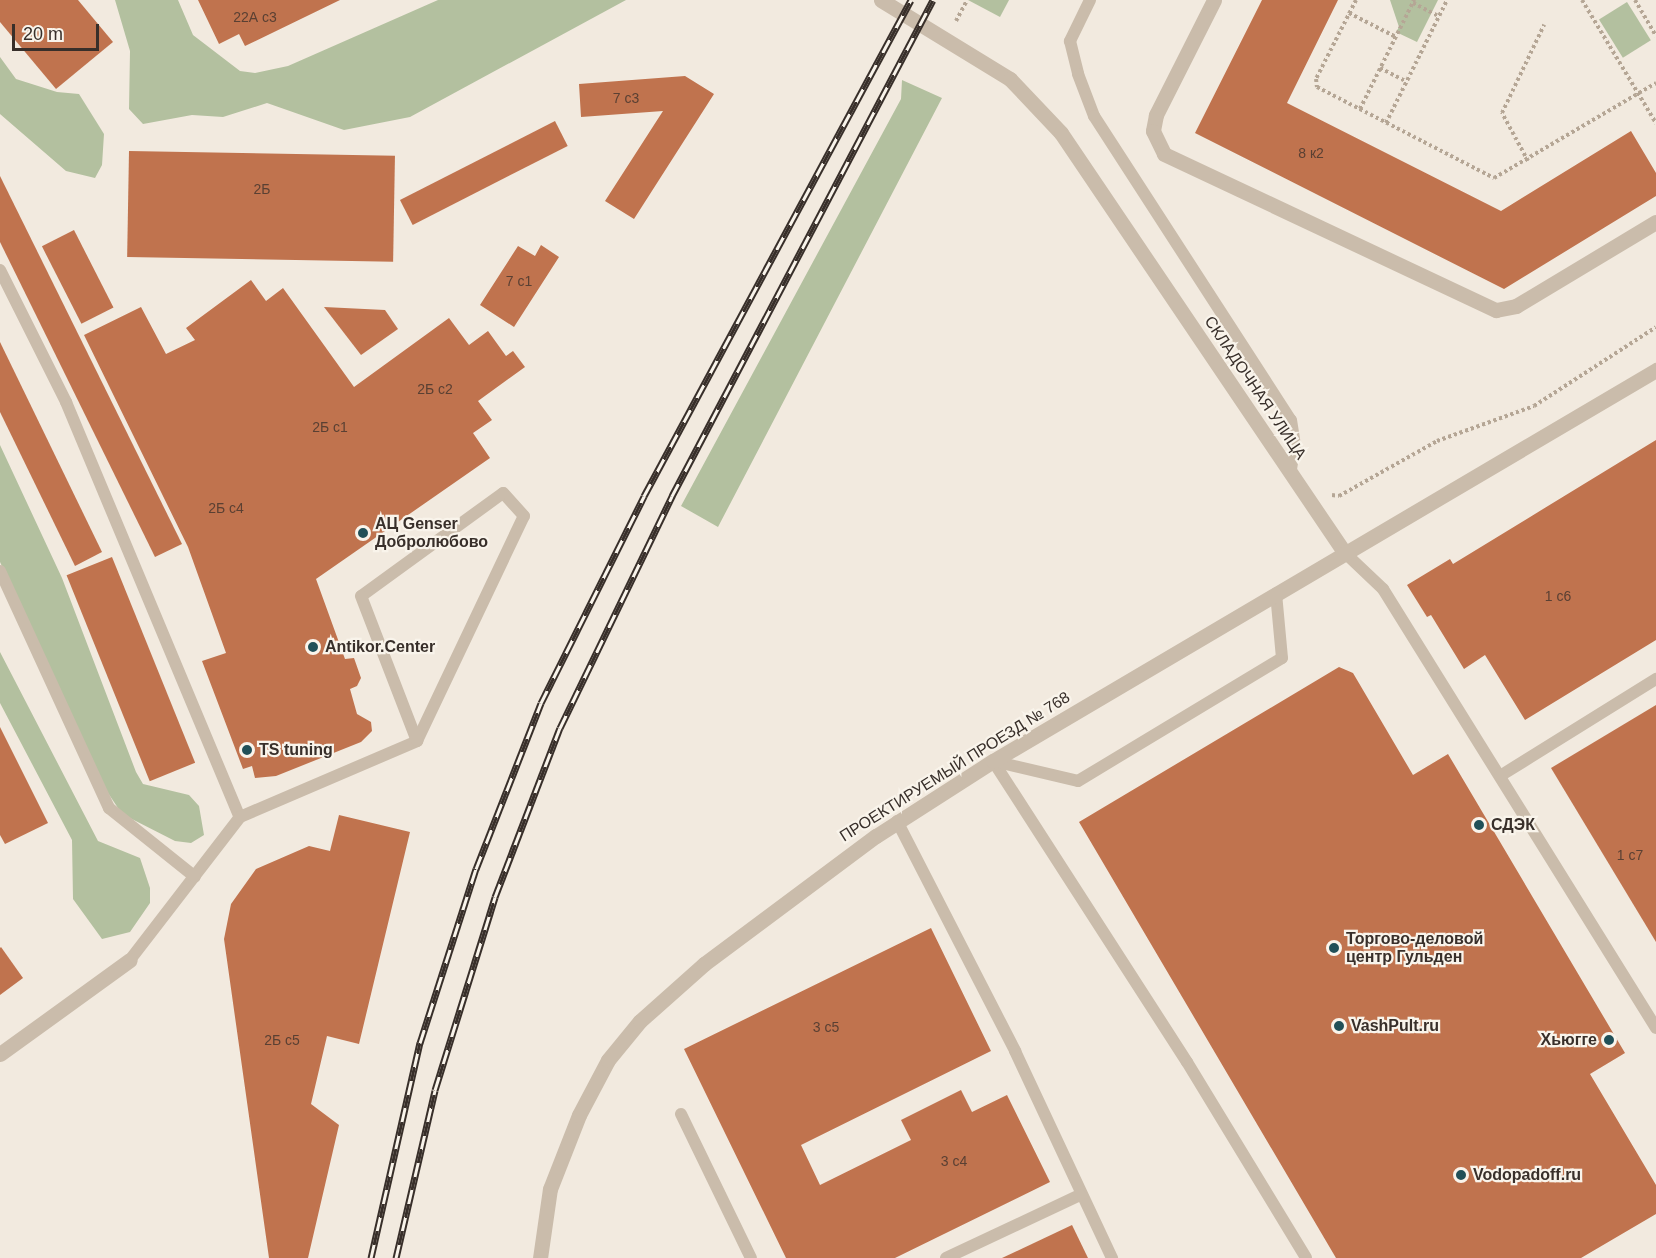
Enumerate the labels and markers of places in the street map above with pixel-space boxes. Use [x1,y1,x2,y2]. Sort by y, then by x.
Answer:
place label: АЦ Genser Добролюбово [375,514,488,552]
marker: АЦ Genser Добролюбово [356,526,370,540]
place label: Antikor.Center [325,637,435,657]
marker: Antikor.Center [306,640,320,654]
place label: TS tuning [259,740,333,760]
marker: TS tuning [240,743,254,757]
place label: СДЭК [1491,815,1535,835]
marker: СДЭК [1472,818,1486,832]
place label: Торгово-деловой центр Гульден [1346,929,1483,967]
marker: Торгово-деловой центр Гульден [1327,941,1341,955]
place label: VashPult.ru [1351,1016,1439,1036]
marker: VashPult.ru [1332,1019,1346,1033]
place label: Хьюгге [1541,1030,1597,1050]
marker: Хьюгге [1602,1033,1616,1047]
place label: Vodopadoff.ru [1473,1165,1581,1185]
marker: Vodopadoff.ru [1454,1168,1468,1182]

